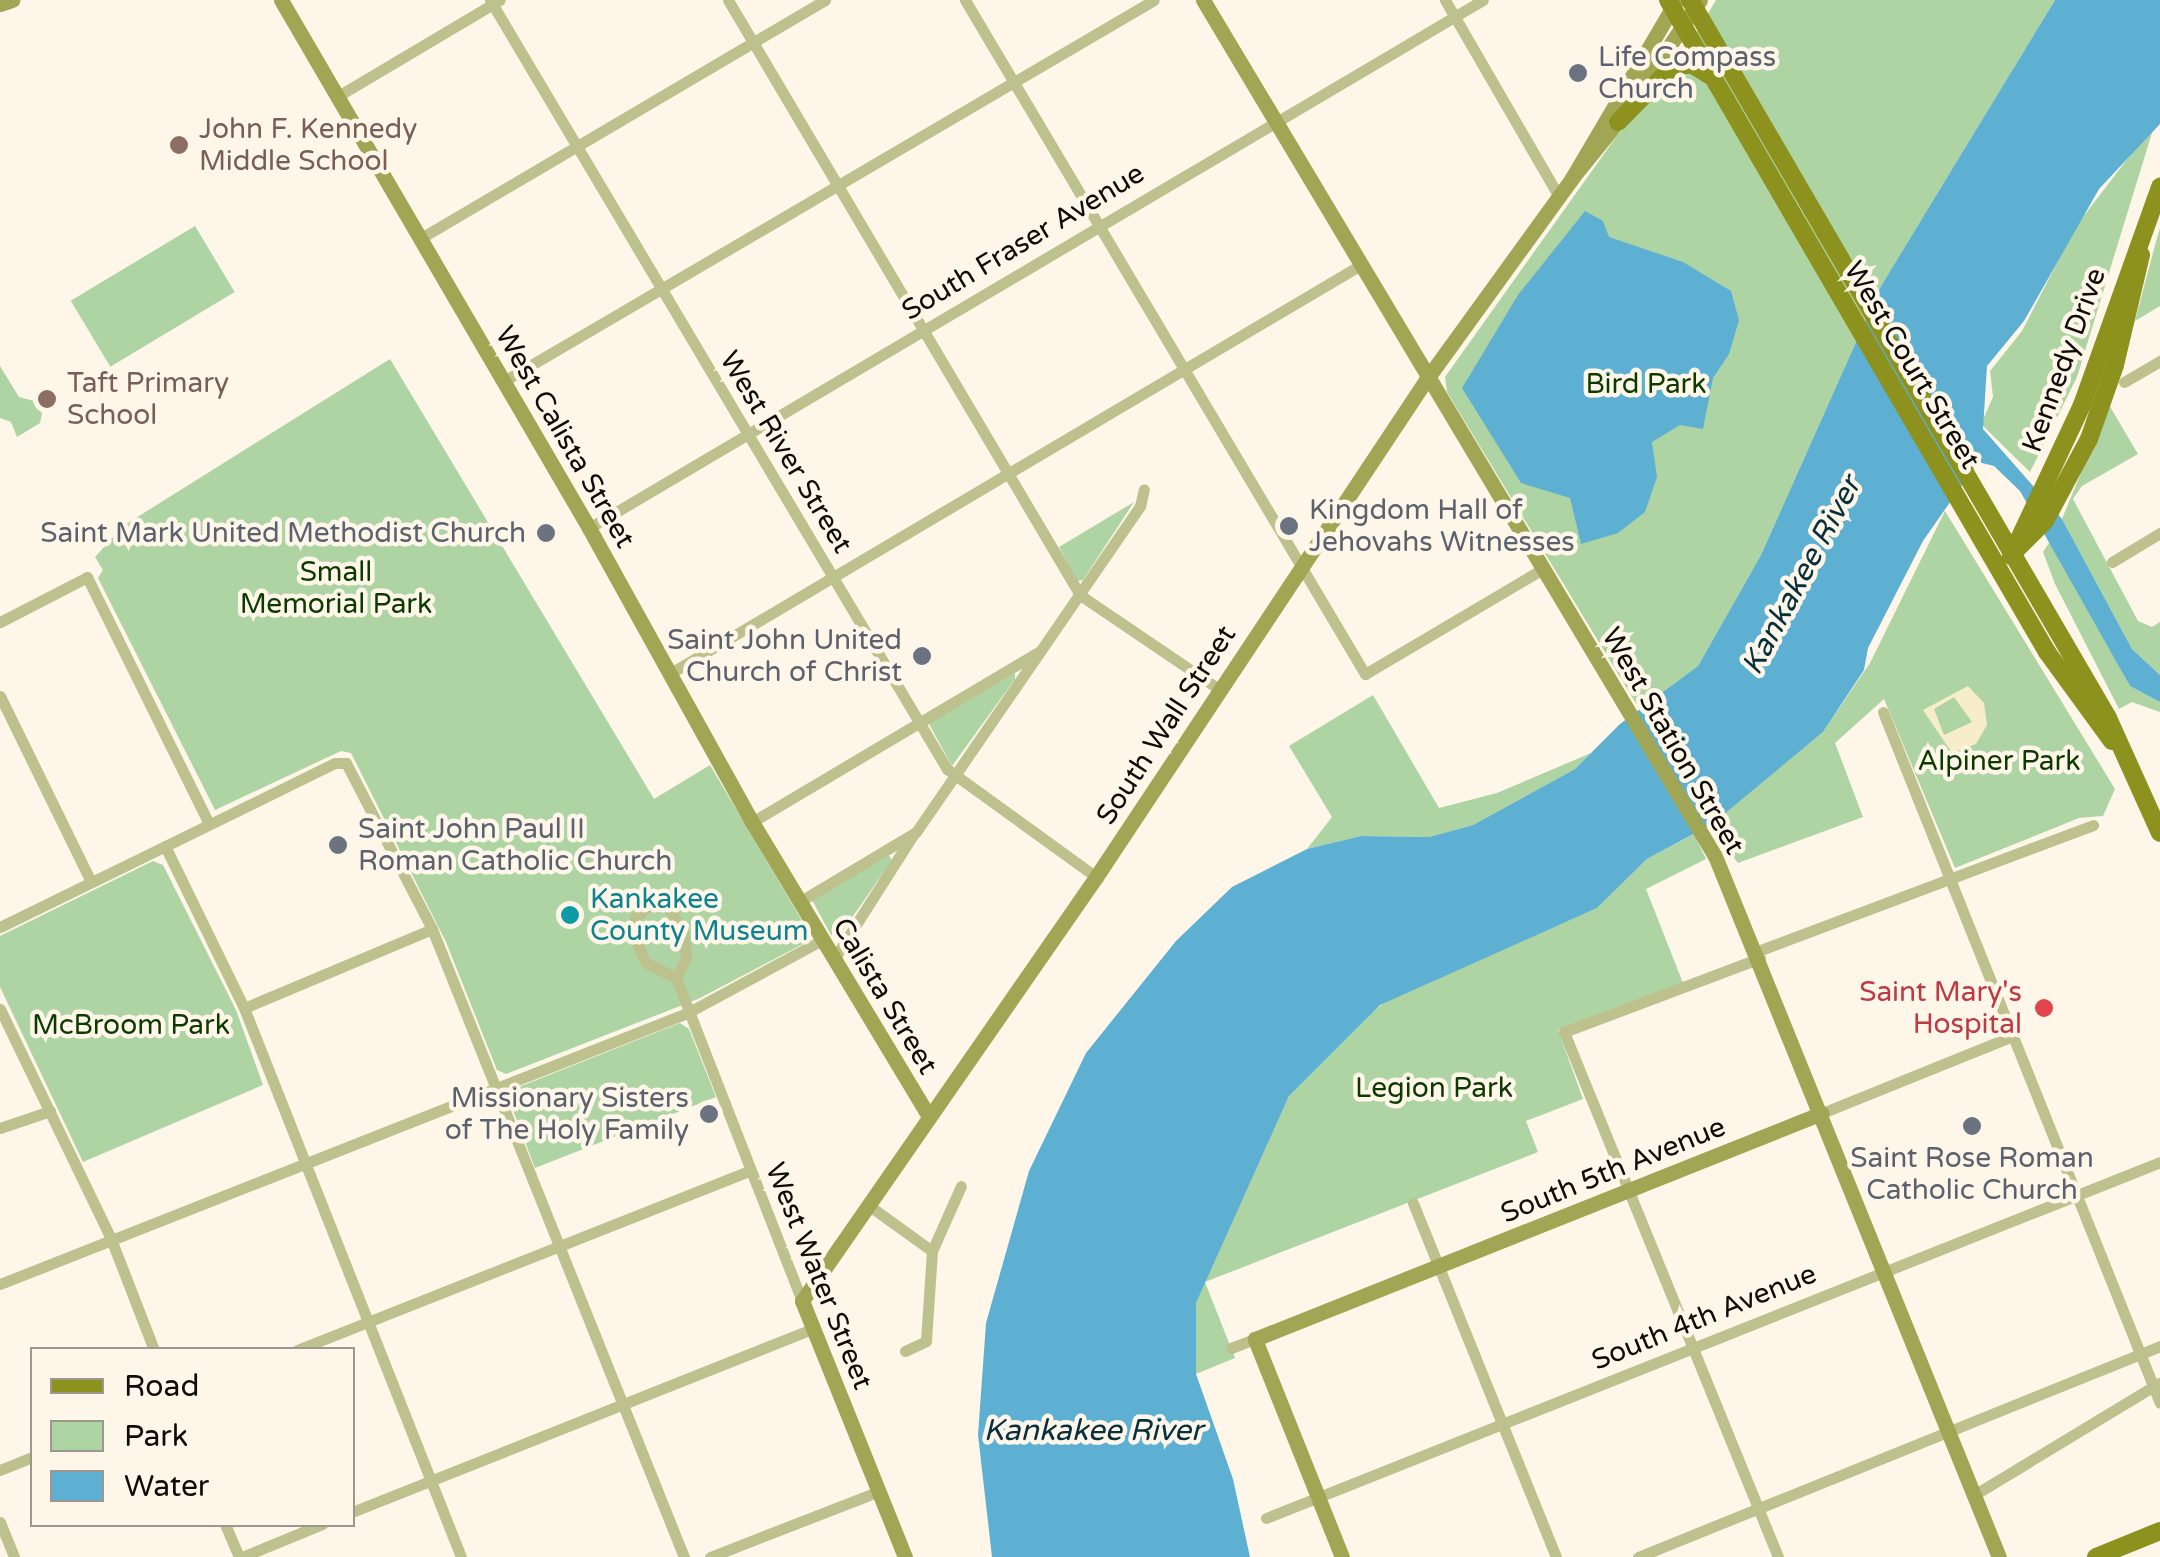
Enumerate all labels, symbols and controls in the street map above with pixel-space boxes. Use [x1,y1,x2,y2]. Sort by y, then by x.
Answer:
place label: Life Compass Church [1598,40,1776,106]
marker: Life Compass Church [1567,62,1589,84]
place label: John F. Kennedy Middle School [199,112,417,178]
marker: John F. Kennedy Middle School [168,134,190,156]
street label: South Fraser Avenue [896,156,1150,328]
street label: West Court Street [1837,255,1987,475]
street label: Kennedy Drive [2015,263,2113,457]
street label: West Calista Street [488,320,642,554]
street label: West River Street [712,345,860,559]
place label: Taft Primary School [67,366,229,432]
park label: Bird Park [1585,367,1707,401]
marker: Taft Primary School [36,388,58,410]
water label: Kankakee River [1735,471,1869,681]
place label: Kingdom Hall of Jehovahs Witnesses [1309,493,1575,559]
marker: Kingdom Hall of Jehovahs Witnesses [1278,515,1300,537]
place label: Saint Mark United Methodist Church [40,516,526,550]
marker: Saint Mark United Methodist Church [535,522,557,544]
park label: Small Memorial Park [240,555,432,621]
street label: South Wall Street [1089,619,1243,831]
street label: West Station Street [1594,622,1752,860]
place label: Saint John United Church of Christ [667,623,902,689]
marker: Saint John United Church of Christ [911,645,933,667]
park label: Alpiner Park [1917,744,2081,778]
place label: Saint John Paul II Roman Catholic Church [358,812,672,878]
marker: Saint John Paul II Roman Catholic Church [327,834,349,856]
place label: Kankakee County Museum [590,882,808,948]
marker: Kankakee County Museum [559,904,581,926]
street label: Calista Street [825,912,945,1080]
place label: Saint Mary's Hospital [1859,975,2022,1041]
marker: Saint Mary's Hospital [2031,995,2057,1021]
park label: McBroom Park [32,1008,230,1042]
park label: Legion Park [1355,1071,1513,1105]
place label: Missionary Sisters of The Holy Family [445,1081,689,1147]
marker: Missionary Sisters of The Holy Family [698,1103,720,1125]
street label: South 5th Avenue [1496,1110,1730,1230]
marker: Saint Rose Roman Catholic Church [1961,1115,1983,1137]
place label: Saint Rose Roman Catholic Church [1850,1141,2094,1207]
street label: West Water Street [758,1158,880,1394]
street label: South 4th Avenue [1587,1257,1821,1377]
legend [30,1347,355,1527]
text: Road [124,1368,199,1405]
water label: Kankakee River [984,1413,1202,1449]
text: Park [124,1418,188,1455]
text: Water [124,1468,209,1505]

